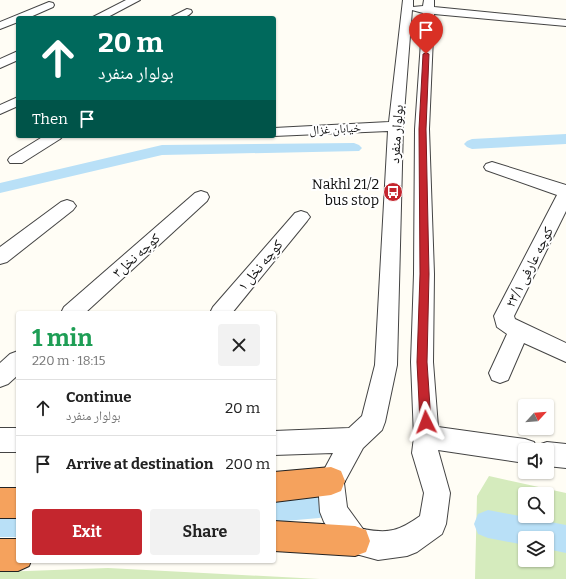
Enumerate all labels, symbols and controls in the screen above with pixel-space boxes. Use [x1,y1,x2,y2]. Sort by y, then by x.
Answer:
pin [409,13,443,54]
icon: arrive [415,19,437,41]
text: 20 m [98,26,163,59]
icon: ahead [32,32,84,84]
text: بولوار منفرد [98,62,174,84]
street label: بولوار منفرد [386,104,407,164]
icon: arrive [76,108,98,130]
text: Then [32,110,68,128]
street label: خیابان غزال [309,121,362,138]
place label: Nakhl 21/2 bus stop [312,176,379,209]
bus stop icon: Nakhl 21/2 bus stop [382,181,404,203]
street label: کوچه عارفی ۲۳/۱ [502,224,557,310]
street label: کوچه نخل۳ [109,229,164,281]
street label: کوچه نخل ۱ [234,236,287,294]
text: 1 min [32,324,93,352]
button: close [218,324,260,366]
text: 220 m · 18:15 [32,353,105,368]
text: Continue [66,388,132,406]
icon: ahead [32,397,54,419]
text: 20 m [225,399,260,417]
north arrow [518,399,554,435]
map controls [518,399,554,567]
position arrow [405,401,447,443]
text: بولوار منفرد [66,408,121,423]
button: sound [518,443,554,479]
icon: arrive [32,453,54,475]
text: Arrive at destination [66,455,213,473]
text: 200 m [225,455,270,473]
button: search [518,487,554,523]
button: Exit [32,509,142,555]
button: Share [150,509,260,555]
button: layers [518,531,554,567]

